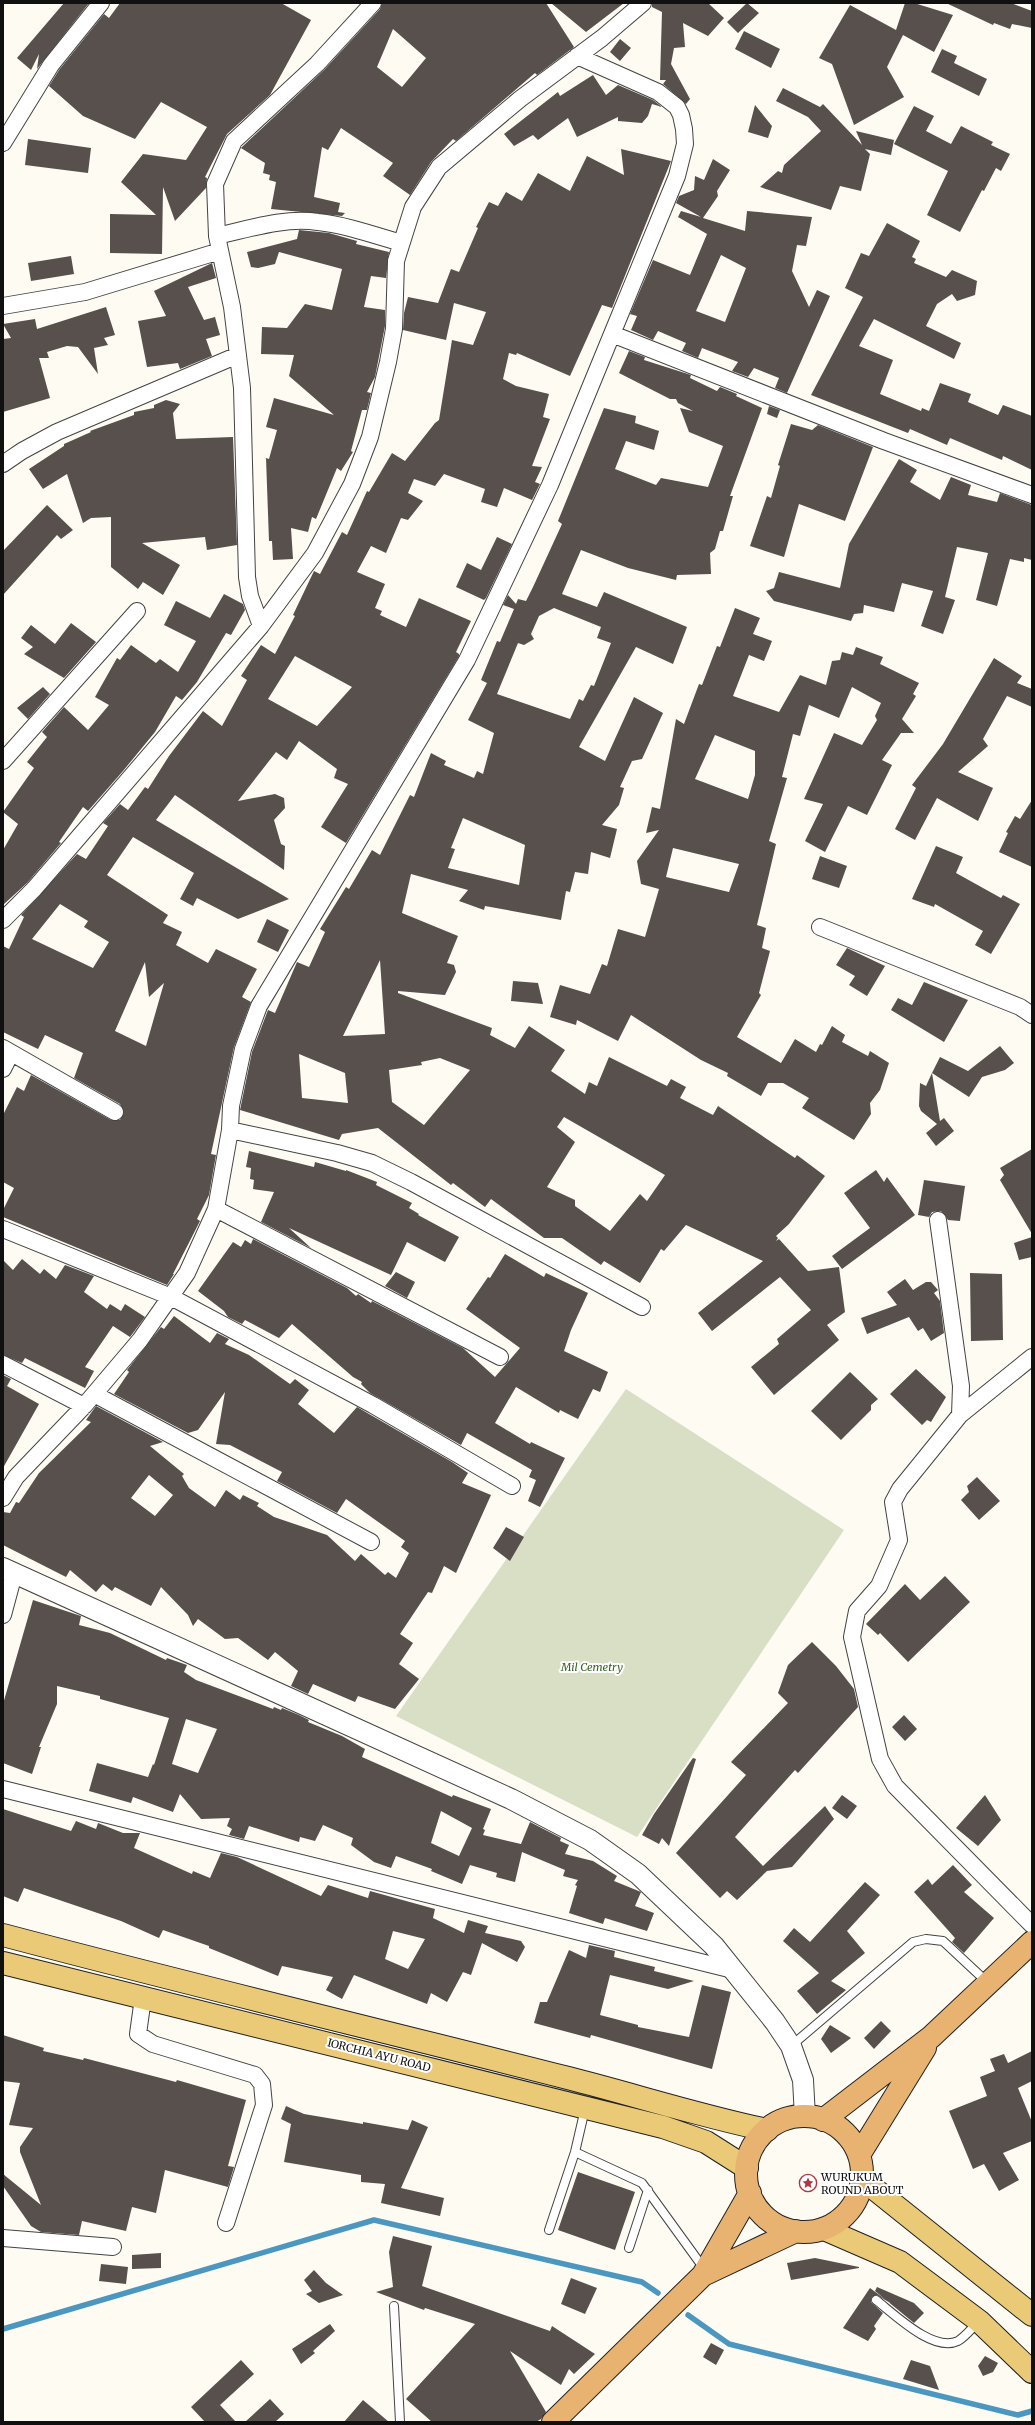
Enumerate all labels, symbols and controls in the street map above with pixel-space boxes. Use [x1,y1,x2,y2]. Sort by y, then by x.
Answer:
park label: Mil Cemetry [560,1660,623,1674]
street label: IORCHIA AYU ROAD [326,2035,432,2075]
place label: WURUKUM ROUND ABOUT [820,2170,904,2197]
place icon: WURUKUM ROUND ABOUT [798,2173,818,2193]

